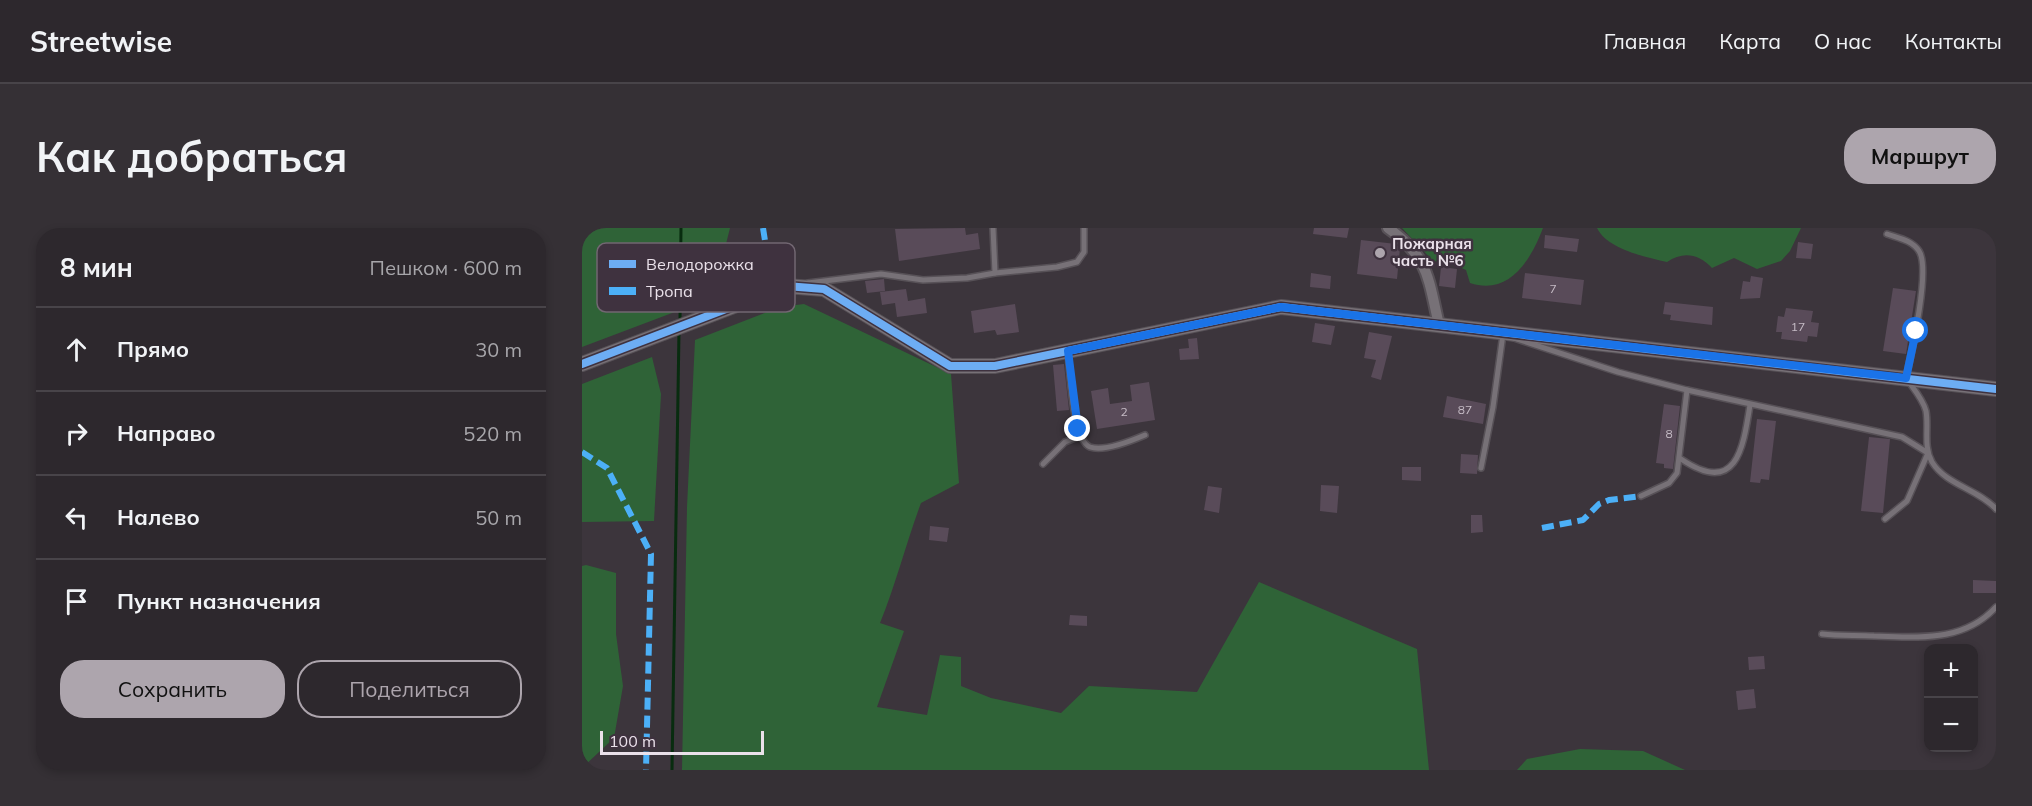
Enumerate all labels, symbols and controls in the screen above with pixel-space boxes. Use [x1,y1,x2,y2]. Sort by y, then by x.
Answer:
text: Streetwise [30,24,172,59]
text: Главная [1604,28,1686,54]
text: Карта [1719,28,1781,54]
text: О нас [1814,28,1872,54]
text: Контакты [1905,28,2002,54]
button: Маршрут [1844,128,1996,184]
text: Как добраться [36,130,348,183]
place label: Пожарная часть №6 [1392,234,1472,270]
legend [597,243,795,312]
marker: Пожарная часть №6 [1373,246,1387,260]
text: 8 мин [60,251,133,284]
text: Велодорожка [646,254,754,274]
text: Пешком · 600 m [370,255,522,280]
text: Тропа [646,281,693,301]
house number: 7 [1549,281,1557,296]
route start [1902,317,1928,343]
house number: 17 [1791,319,1805,334]
icon: ahead [60,333,93,366]
text: Прямо [117,335,189,363]
text: 30 m [475,337,522,362]
house number: 87 [1458,402,1472,417]
house number: 2 [1120,404,1128,419]
route end [1064,415,1090,441]
icon: right [60,417,93,450]
text: Направо [117,419,215,447]
text: 520 m [463,421,522,446]
house number: 8 [1665,426,1673,441]
icon: left [60,501,93,534]
text: Налево [117,503,200,531]
text: 50 m [475,505,522,530]
icon: arrive [60,585,93,618]
text: Пункт назначения [117,587,321,615]
map controls [1924,644,1978,752]
button: + [1924,644,1978,698]
button: Сохранить [60,660,285,718]
button: Поделиться [297,660,522,718]
button: − [1924,698,1978,752]
scale bar [600,728,764,756]
text: 100 m [609,731,656,751]

